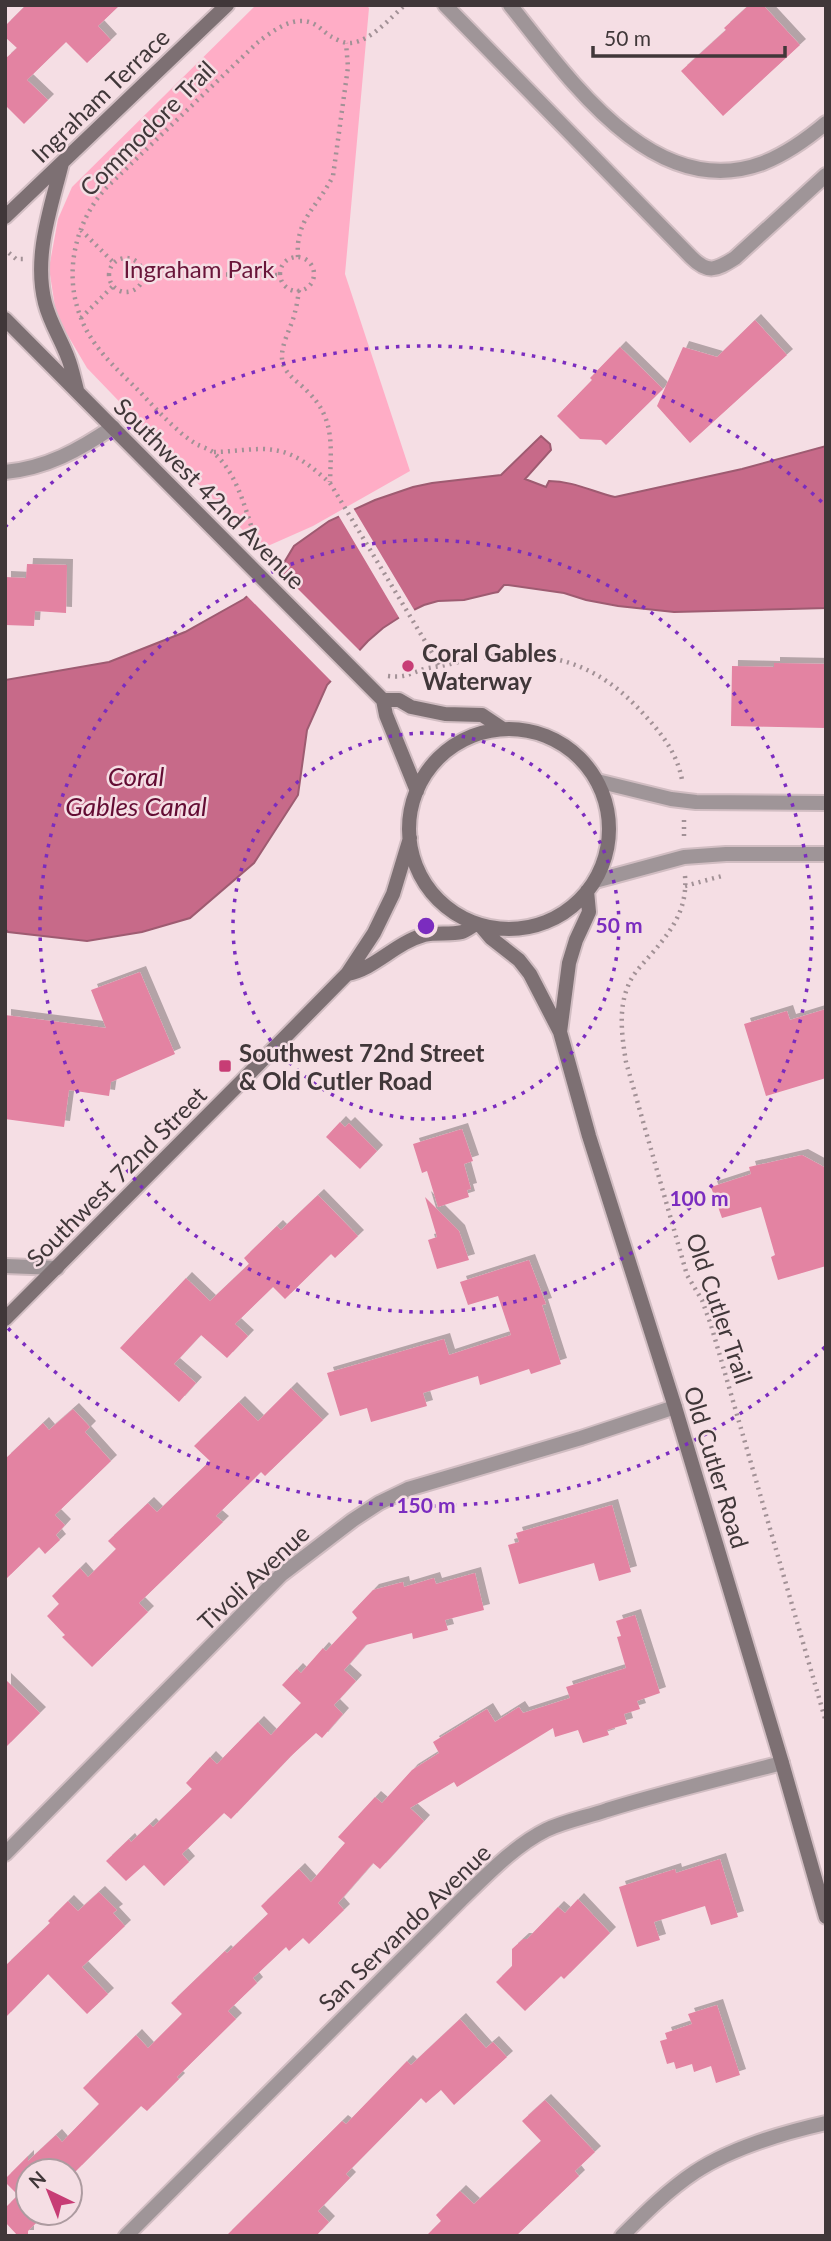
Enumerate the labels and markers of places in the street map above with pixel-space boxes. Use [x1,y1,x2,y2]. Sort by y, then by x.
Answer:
place label: Coral Gables Waterway [422,638,557,695]
marker: Coral Gables Waterway [400,658,416,674]
centre of rings [414,914,438,938]
place label: Southwest 72nd Street & Old Cutler Road [239,1038,485,1095]
marker: Southwest 72nd Street & Old Cutler Road [217,1058,233,1074]

